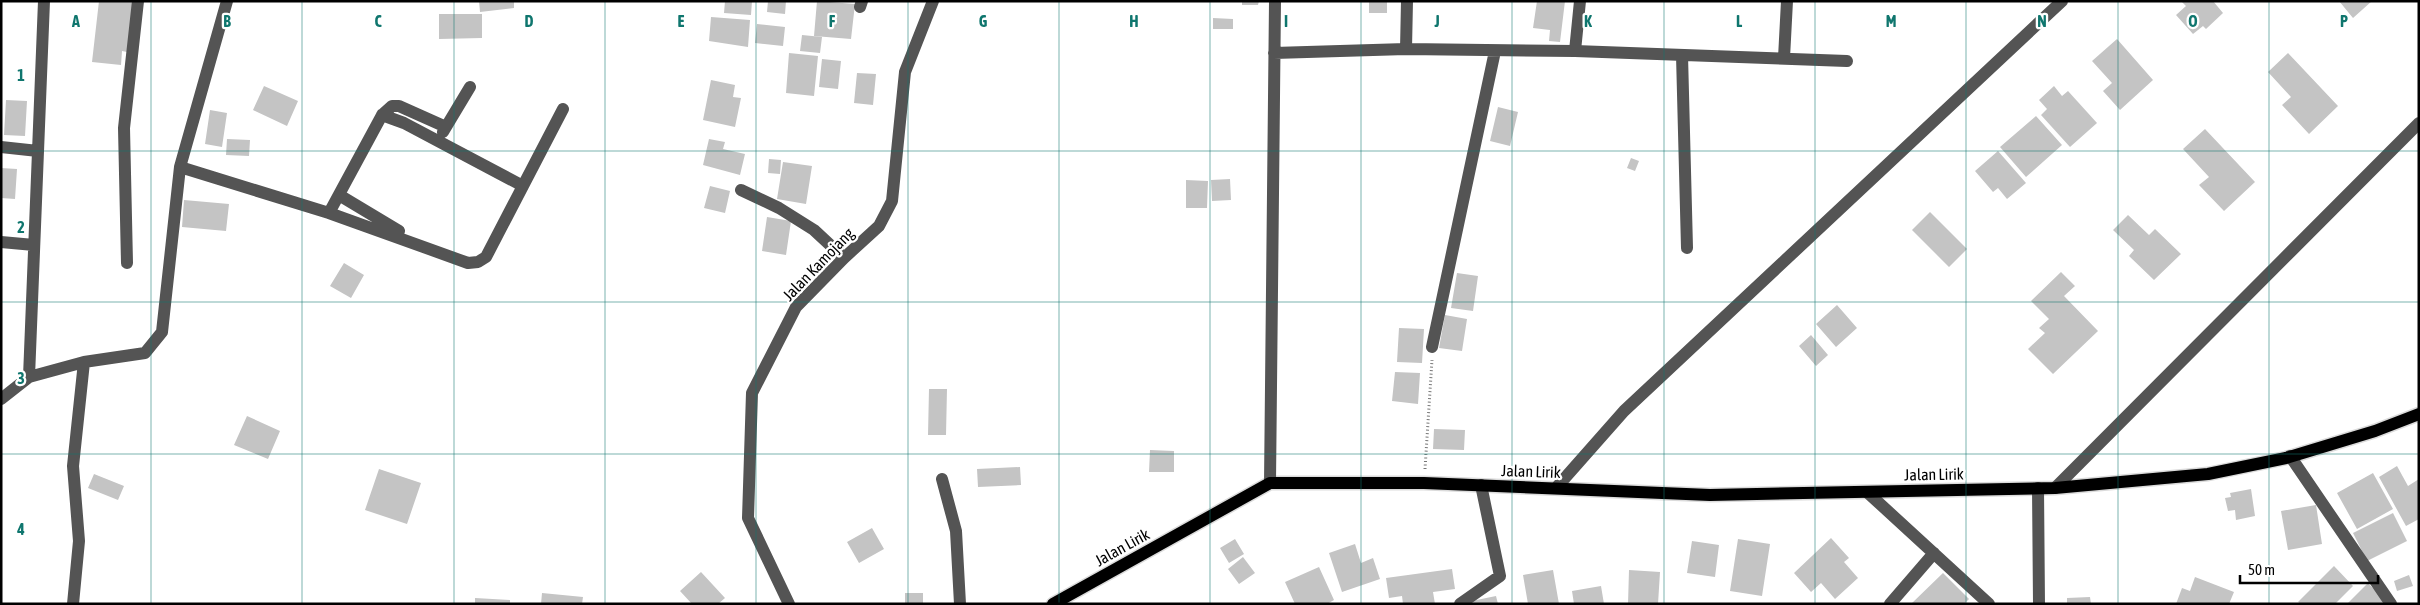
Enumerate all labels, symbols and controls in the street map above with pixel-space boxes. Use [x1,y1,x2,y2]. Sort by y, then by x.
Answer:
text: A [71,12,80,30]
text: B [223,12,231,30]
text: C [374,12,382,30]
text: D [525,12,534,30]
text: E [678,12,685,30]
text: F [829,12,836,30]
text: G [979,12,988,30]
text: H [1129,12,1139,30]
text: I [1284,12,1288,30]
text: J [1433,12,1440,30]
text: K [1584,12,1592,30]
text: L [1736,12,1743,30]
text: M [1886,12,1896,30]
text: N [2037,12,2047,30]
text: O [2188,12,2198,30]
text: P [2340,12,2348,30]
text: 1 [17,66,25,84]
text: 2 [17,218,25,236]
street label: Jalan Kamojang [779,224,858,305]
text: 3 [17,369,25,387]
street label: Jalan Lirik [1501,461,1561,481]
street label: Jalan Lirik [1904,464,1964,484]
text: 4 [16,520,25,538]
street label: Jalan Lirik [1092,525,1152,569]
scale bar [2240,552,2378,584]
text: 50 m [2248,561,2275,578]

